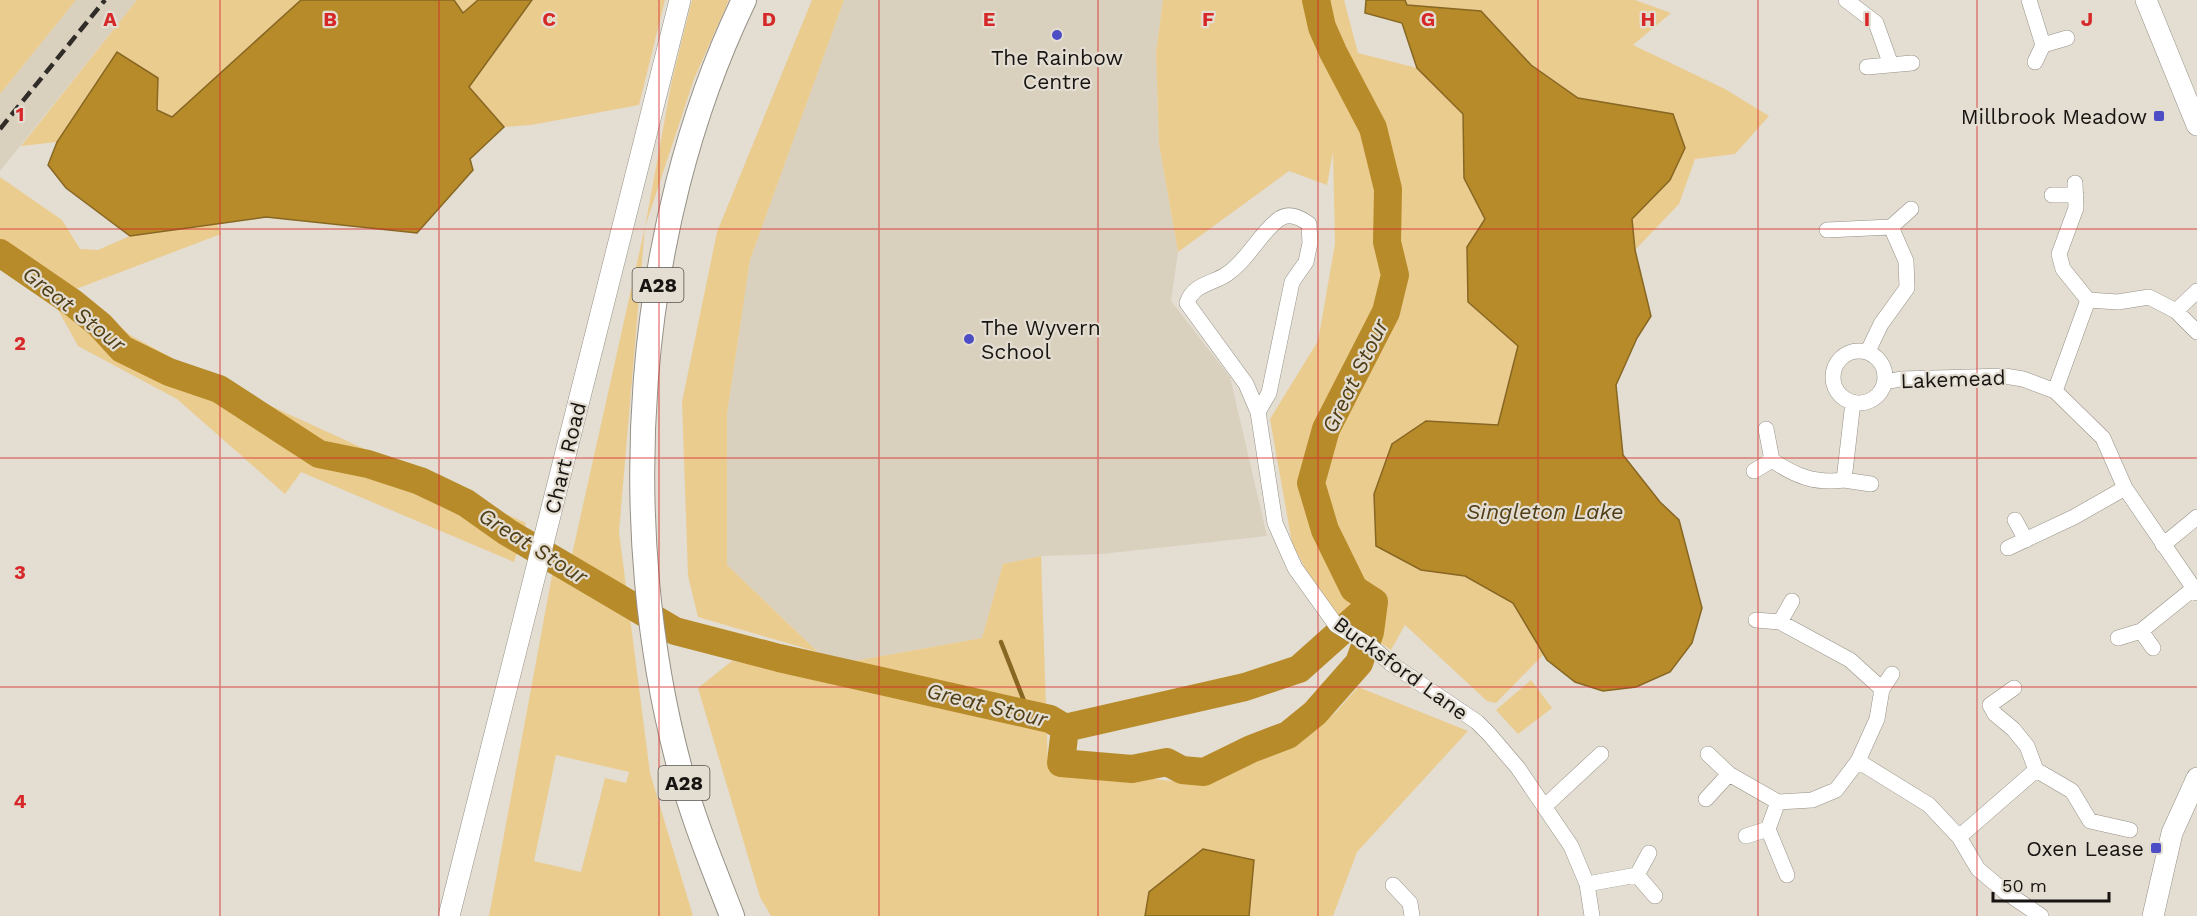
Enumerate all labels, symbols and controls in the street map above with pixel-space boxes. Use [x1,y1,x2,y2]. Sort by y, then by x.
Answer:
text: A [103,7,117,31]
text: B [323,7,337,31]
text: C [542,7,556,31]
text: D [762,7,776,31]
text: E [983,7,995,31]
text: F [1202,7,1214,31]
text: G [1421,7,1435,31]
text: H [1641,7,1655,31]
text: I [1864,7,1870,31]
text: J [2081,7,2093,31]
marker: The Rainbow Centre [1050,28,1064,42]
place label: The Rainbow Centre [991,45,1123,94]
text: 1 [16,102,24,126]
place label: Millbrook Meadow [1961,104,2147,129]
marker: Millbrook Meadow [2152,109,2166,123]
water label: Great Stour [18,261,132,358]
road number: A28 [632,268,684,302]
water label: Great Stour [1317,314,1394,437]
place label: The Wyvern School [981,315,1101,364]
text: 2 [14,331,26,355]
marker: The Wyvern School [962,332,976,346]
street label: Lakemead [1900,365,2006,393]
street label: Chart Road [539,399,591,517]
water label: Singleton Lake [1466,499,1624,524]
water label: Great Stour [474,503,593,590]
text: 3 [14,560,26,584]
street label: Bucksford Lane [1329,611,1473,725]
water label: Great Stour [924,678,1051,732]
road number: A28 [658,766,710,800]
text: 4 [14,789,27,813]
place label: Oxen Lease [2026,836,2144,861]
marker: Oxen Lease [2149,841,2163,855]
scale bar [1993,865,2108,903]
text: 50 m [2002,875,2047,896]

